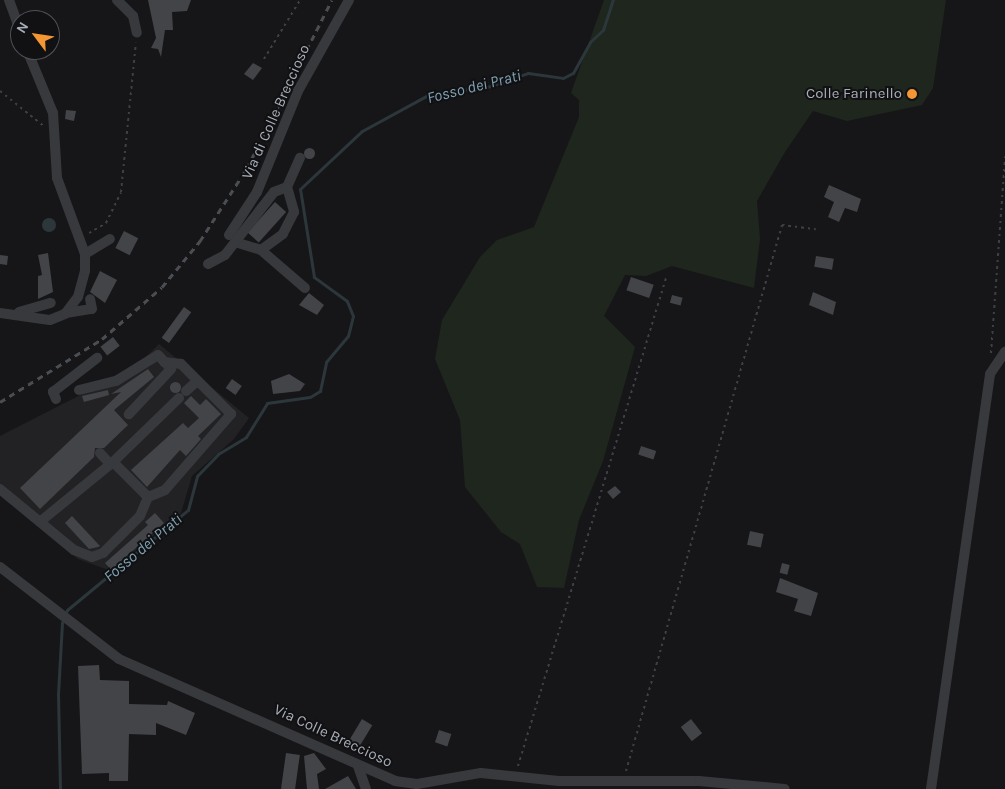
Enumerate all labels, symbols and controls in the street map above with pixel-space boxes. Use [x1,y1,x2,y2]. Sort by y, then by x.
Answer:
north arrow [10,10,60,60]
text: N [13,19,32,36]
street label: Via di Colle Breccioso [238,42,314,182]
water label: Fosso dei Prati [425,66,523,108]
place label: Colle Farinello [806,85,902,103]
marker: Colle Farinello [906,88,918,100]
water label: Fosso dei Prati [100,510,186,586]
street label: Via Colle Breccioso [271,701,395,771]

